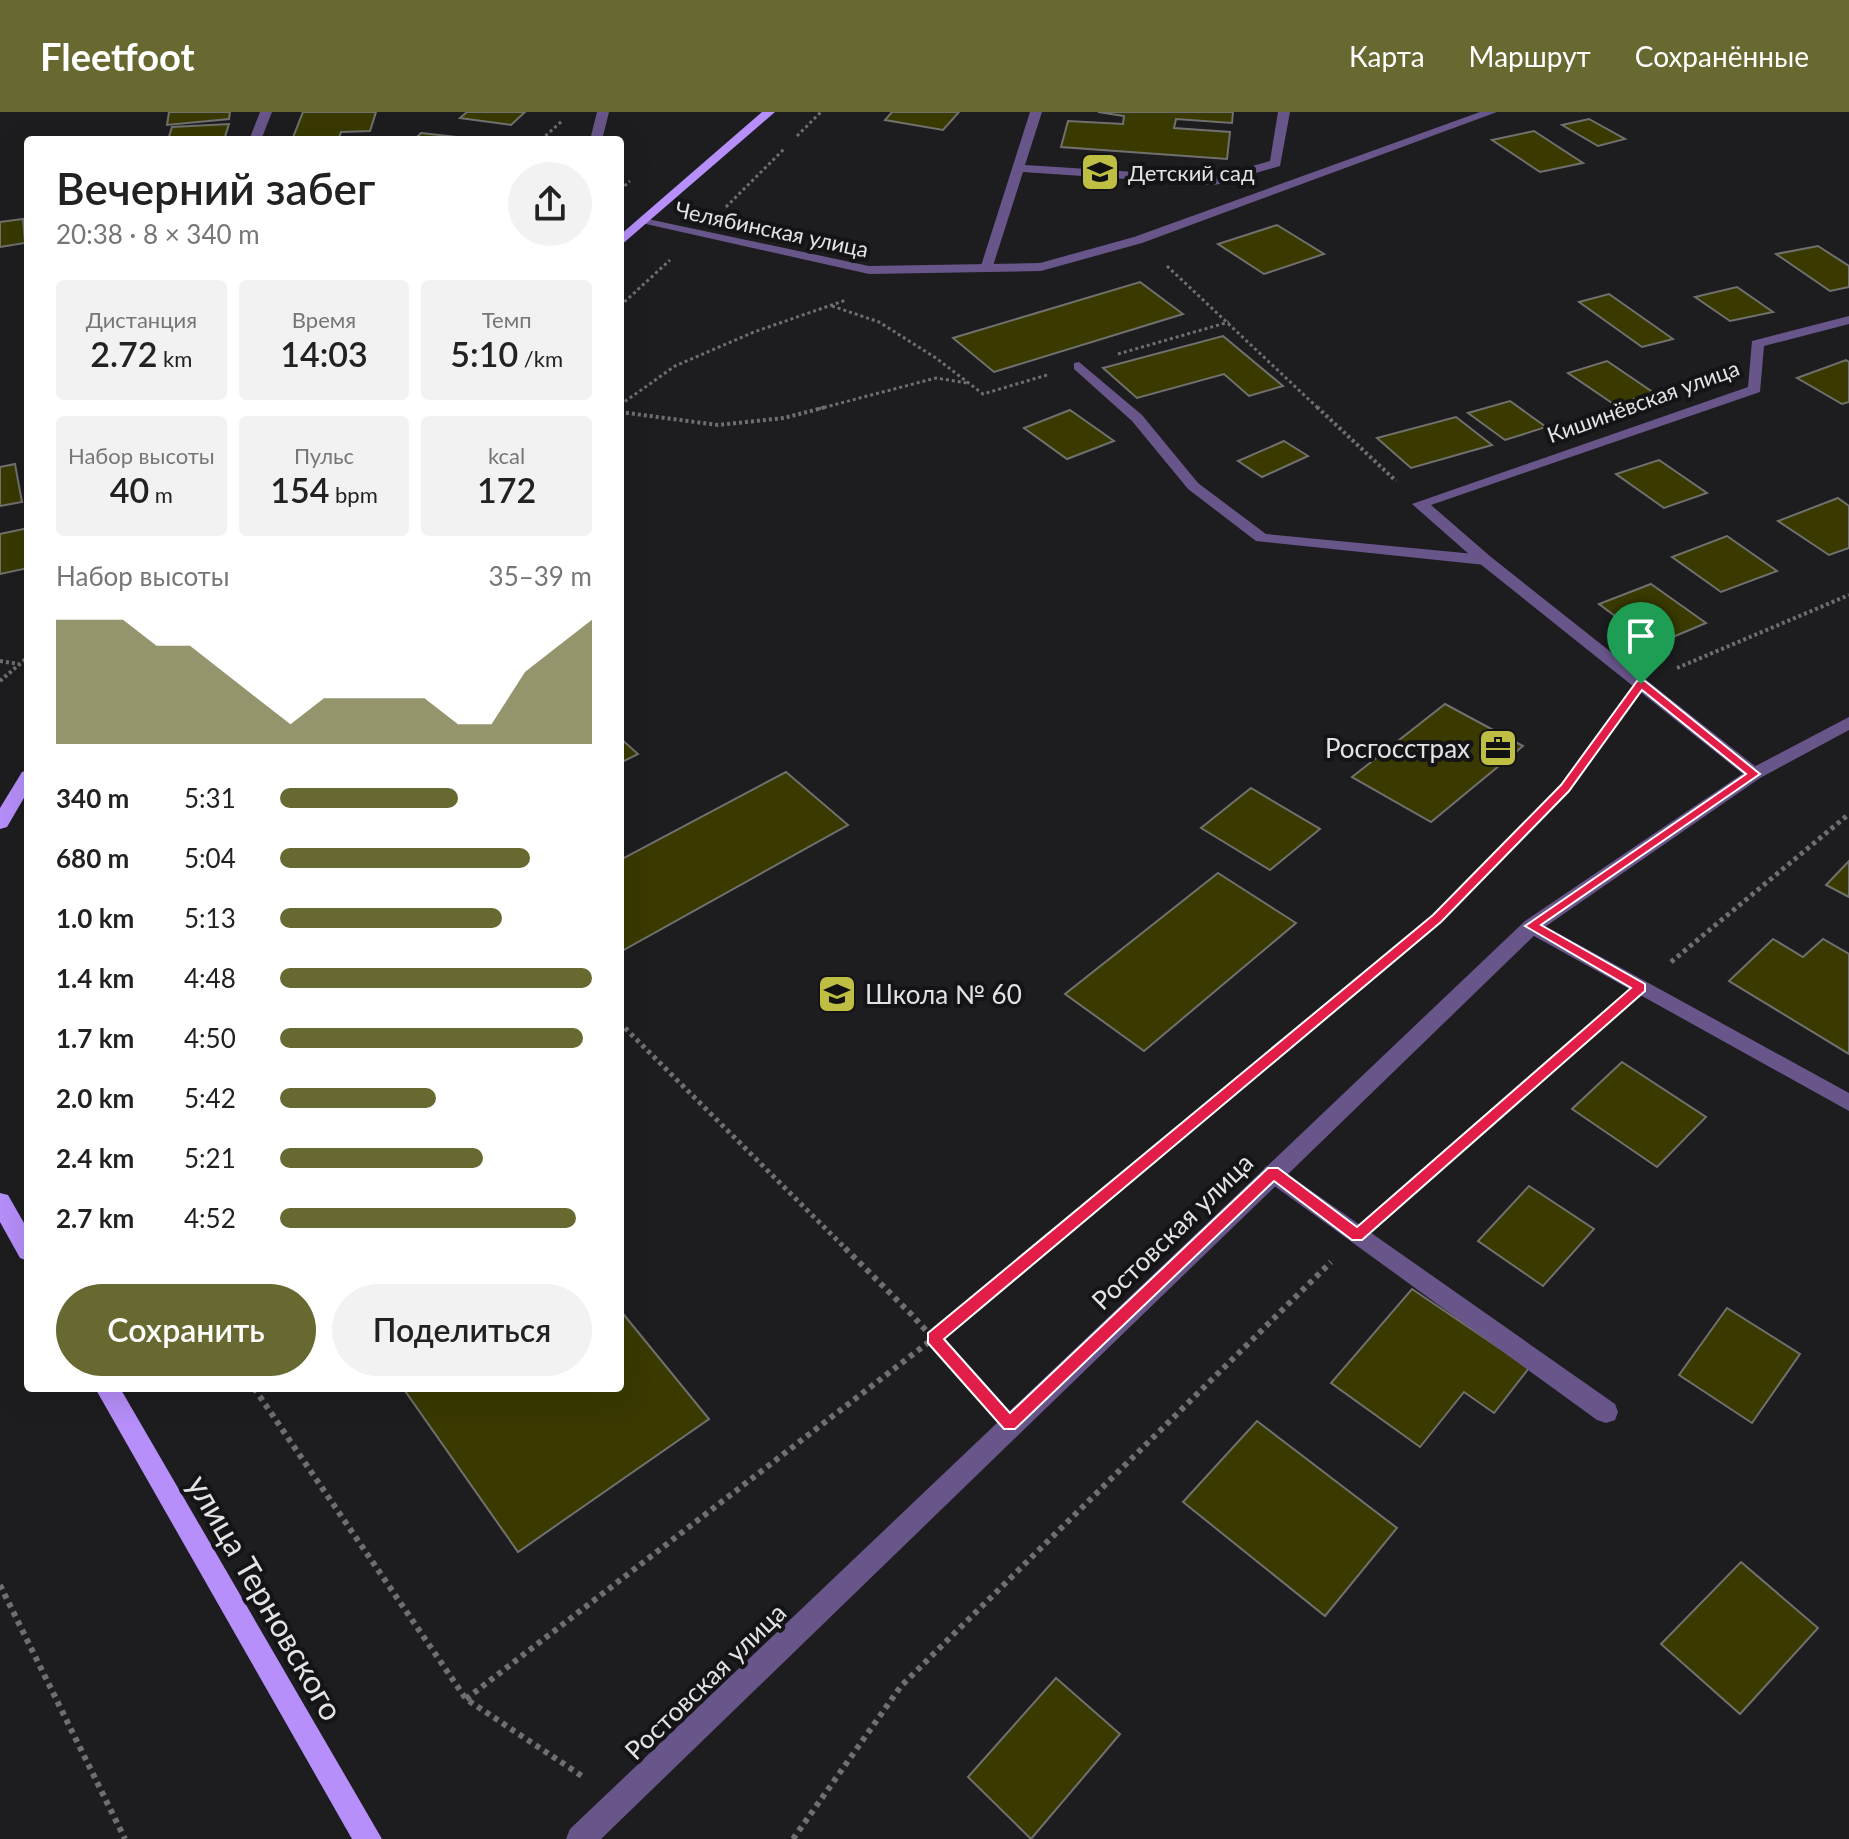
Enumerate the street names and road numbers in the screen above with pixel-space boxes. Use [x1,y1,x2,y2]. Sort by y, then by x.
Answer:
street label: Челябинская улица [673,195,871,263]
street label: Кишинёвская улица [1543,354,1743,448]
street label: Ростовская улица [1085,1146,1259,1316]
street label: улица Терновского [180,1467,352,1727]
street label: Ростовская улица [618,1596,792,1766]

